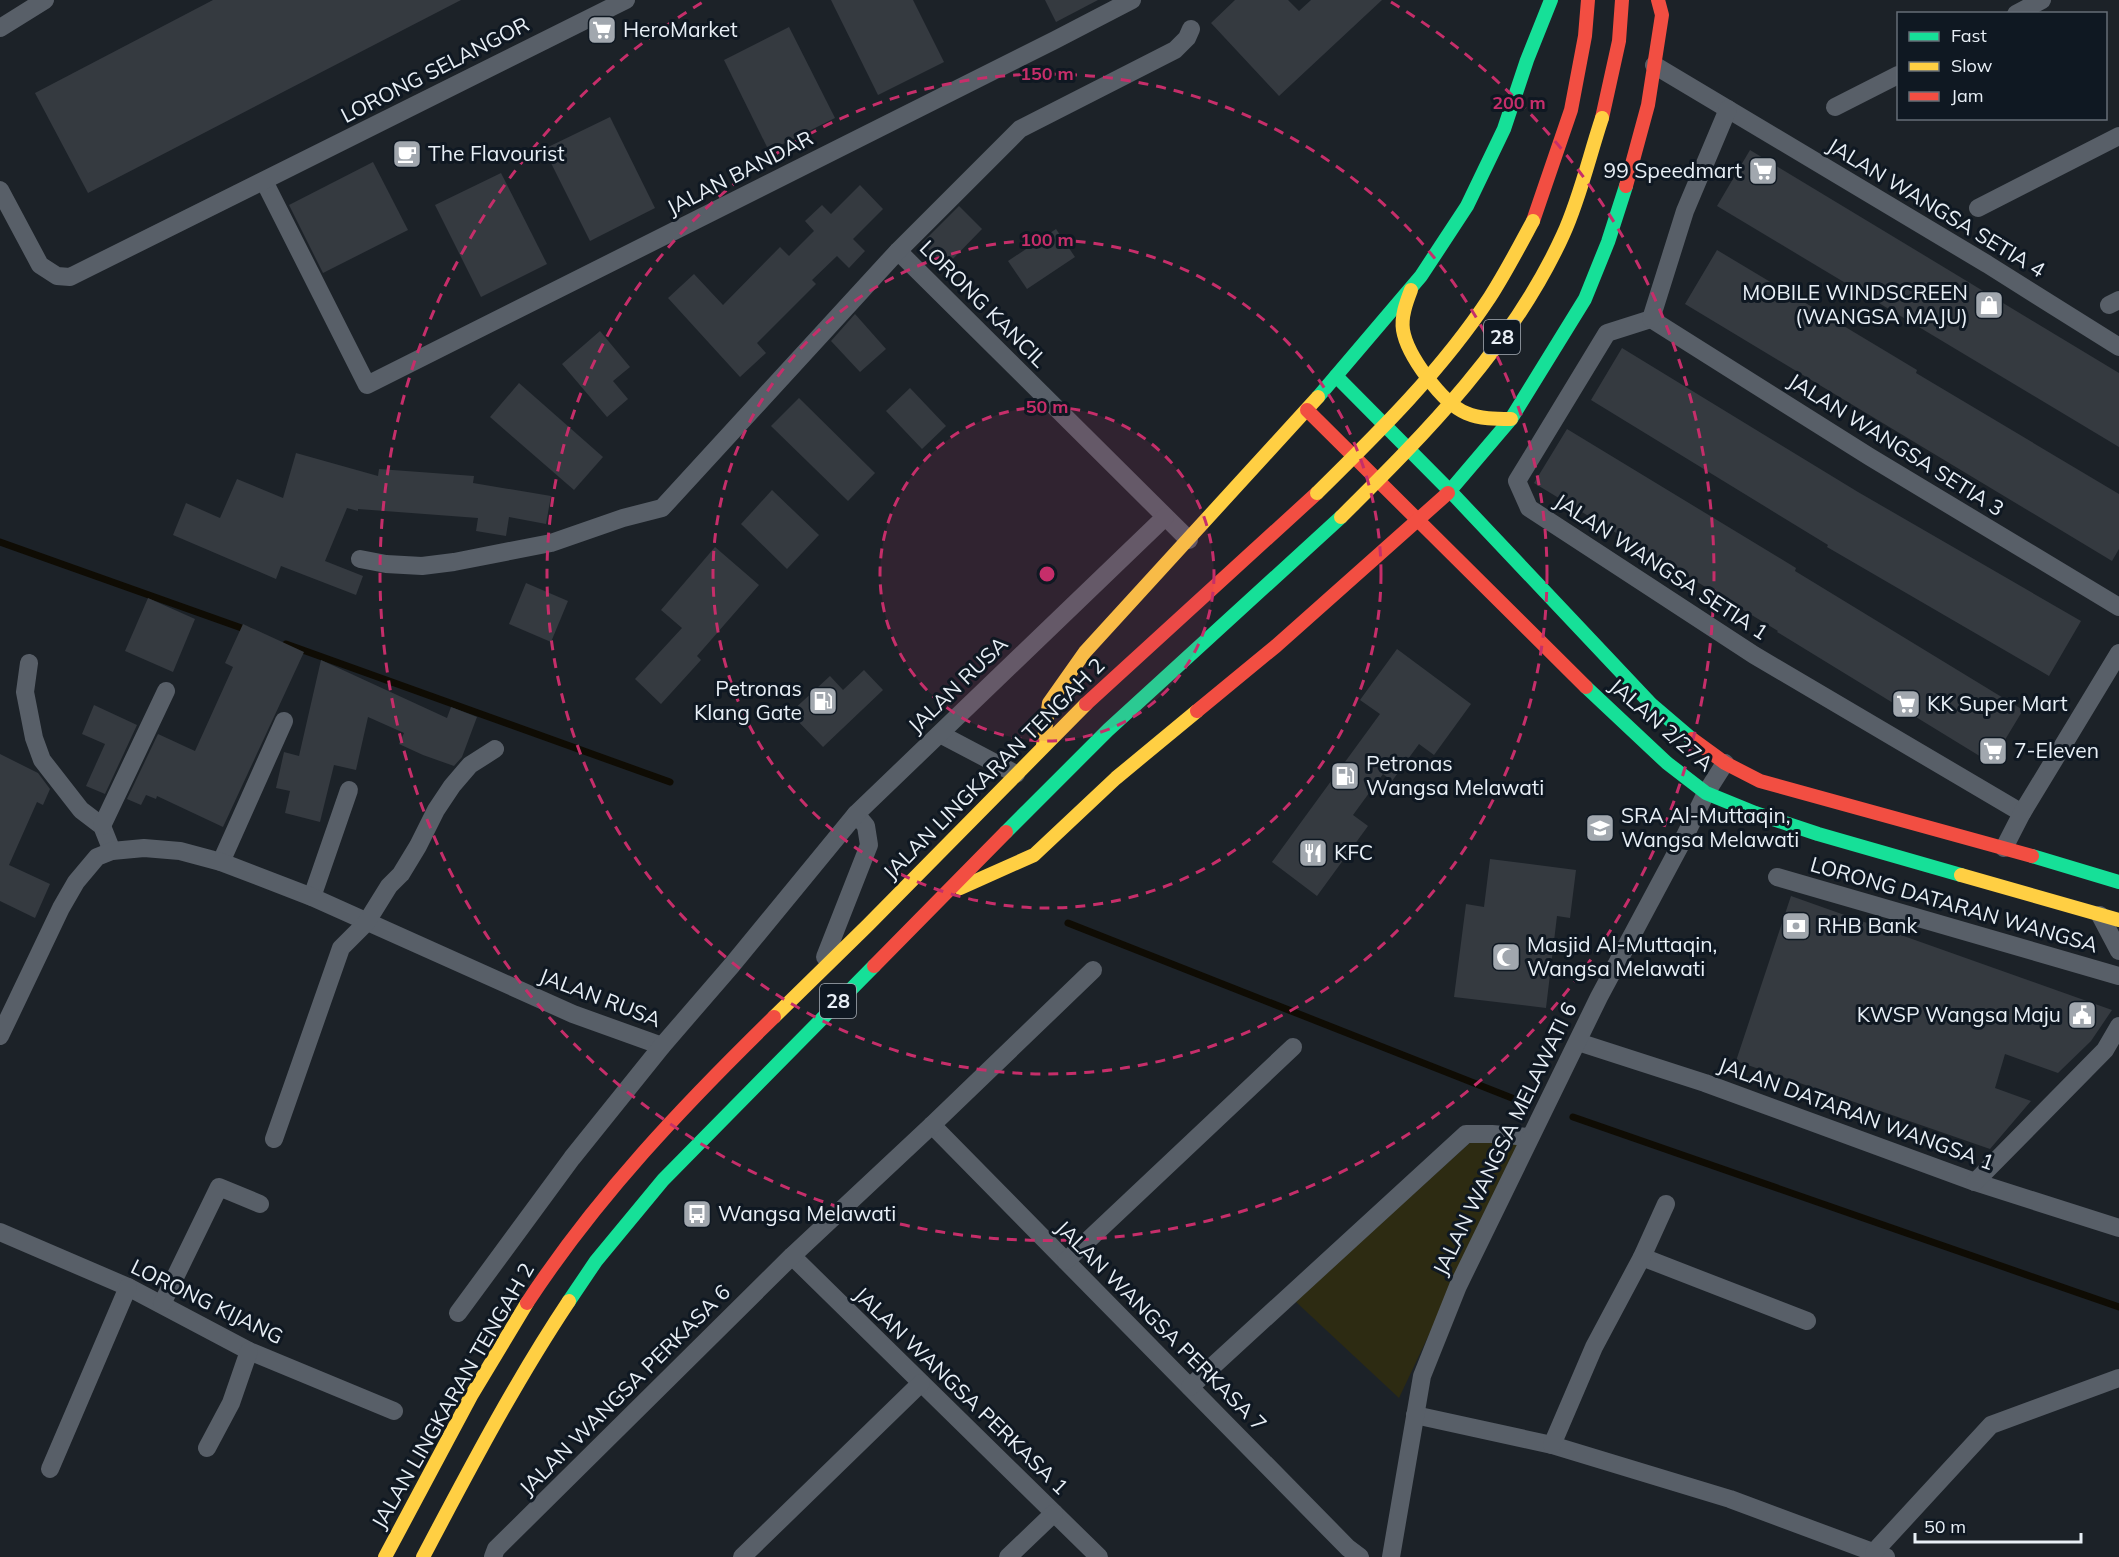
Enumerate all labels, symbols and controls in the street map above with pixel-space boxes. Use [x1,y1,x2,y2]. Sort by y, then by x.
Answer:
street label: LORONG SELANGOR [336,10,533,128]
legend [1897,12,2107,120]
supermarket icon: HeroMarket [586,14,618,46]
place label: HeroMarket [623,16,738,42]
text: Fast [1951,24,1987,47]
text: Slow [1951,54,1993,77]
text: 150 m [1020,62,1074,85]
text: Jam [1951,84,1984,107]
text: 200 m [1492,91,1546,114]
street label: JALAN BANDAR [662,124,817,220]
street label: JALAN WANGSA SETIA 4 [1823,132,2050,283]
cafe icon: The Flavourist [391,138,423,170]
place label: The Flavourist [428,140,565,166]
supermarket icon: 99 Speedmart [1747,155,1779,187]
place label: 99 Speedmart [1604,157,1742,183]
text: 100 m [1020,228,1074,251]
street label: LORONG KANCIL [915,234,1053,373]
place label: MOBILE WINDSCREEN (WANGSA MAJU) [1742,279,1968,329]
shop icon: MOBILE WINDSCREEN (WANGSA MAJU) [1973,289,2005,321]
road number: 28 [1484,320,1520,354]
street label: JALAN WANGSA SETIA 3 [1784,367,2009,521]
text: 50 m [1026,395,1068,418]
street label: JALAN WANGSA SETIA 1 [1550,487,1773,645]
centre of rings [1037,564,1057,584]
street label: JALAN RUSA [902,630,1013,738]
street label: JALAN LINGKARAN TENGAH 2 [877,652,1109,884]
street label: JALAN 2/27A [1604,672,1719,777]
place label: Petronas Klang Gate [694,675,802,725]
fuel station icon: Petronas Klang Gate [807,685,839,717]
supermarket icon: KK Super Mart [1890,688,1922,720]
place label: KK Super Mart [1927,690,2068,716]
supermarket icon: 7-Eleven [1977,735,2009,767]
place label: 7-Eleven [2014,737,2099,763]
place label: Petronas Wangsa Melawati [1366,750,1544,800]
fuel station icon: Petronas Wangsa Melawati [1329,760,1361,792]
place label: SRA Al-Muttaqin, Wangsa Melawati [1621,802,1799,852]
school or university icon: SRA Al-Muttaqin, Wangsa Melawati [1584,812,1616,844]
restaurant icon: KFC [1297,837,1329,869]
place label: KFC [1334,839,1373,865]
street label: LORONG DATARAN WANGSA [1808,850,2102,958]
bank icon: RHB Bank [1780,910,1812,942]
place label: RHB Bank [1817,912,1918,938]
place label: Masjid Al-Muttaqin, Wangsa Melawati [1527,931,1717,981]
mosque icon: Masjid Al-Muttaqin, Wangsa Melawati [1490,941,1522,973]
street label: JALAN RUSA [536,962,665,1032]
road number: 28 [820,984,856,1018]
street label: JALAN WANGSA MELAWATI 6 [1427,998,1582,1279]
public building icon: KWSP Wangsa Maju [2066,999,2098,1031]
place label: KWSP Wangsa Maju [1857,1001,2061,1027]
street label: JALAN DATARAN WANGSA 1 [1715,1051,1998,1175]
bus stop icon: Wangsa Melawati [681,1198,713,1230]
place label: Wangsa Melawati [718,1200,896,1226]
street label: JALAN WANGSA PERKASA 7 [1051,1214,1273,1436]
street label: LORONG KIJANG [127,1253,288,1349]
street label: JALAN LINGKARAN TENGAH 2 [365,1258,539,1533]
street label: JALAN WANGSA PERKASA 6 [513,1278,735,1500]
street label: JALAN WANGSA PERKASA 1 [849,1281,1074,1500]
scale bar [1915,1506,2082,1544]
text: 50 m [1924,1515,1966,1538]

